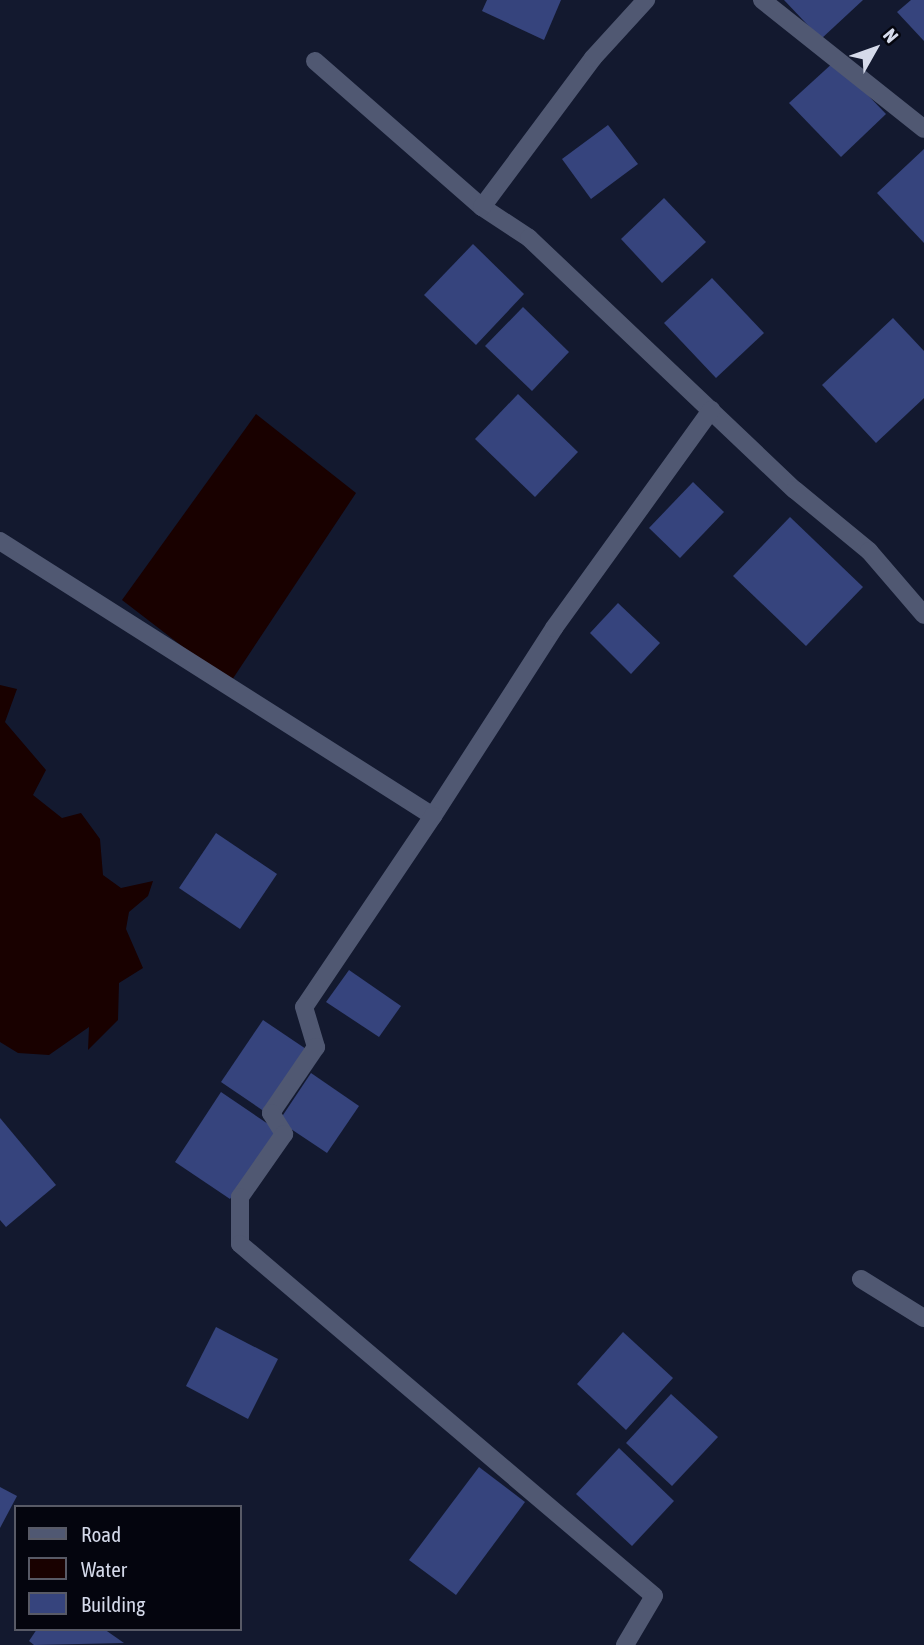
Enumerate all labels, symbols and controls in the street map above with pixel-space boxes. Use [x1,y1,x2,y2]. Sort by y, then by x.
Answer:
north arrow [840,14,910,84]
text: N [879,24,903,47]
legend [14,1505,242,1631]
text: Road [81,1522,121,1546]
text: Water [81,1557,127,1581]
text: Building [81,1592,145,1616]

